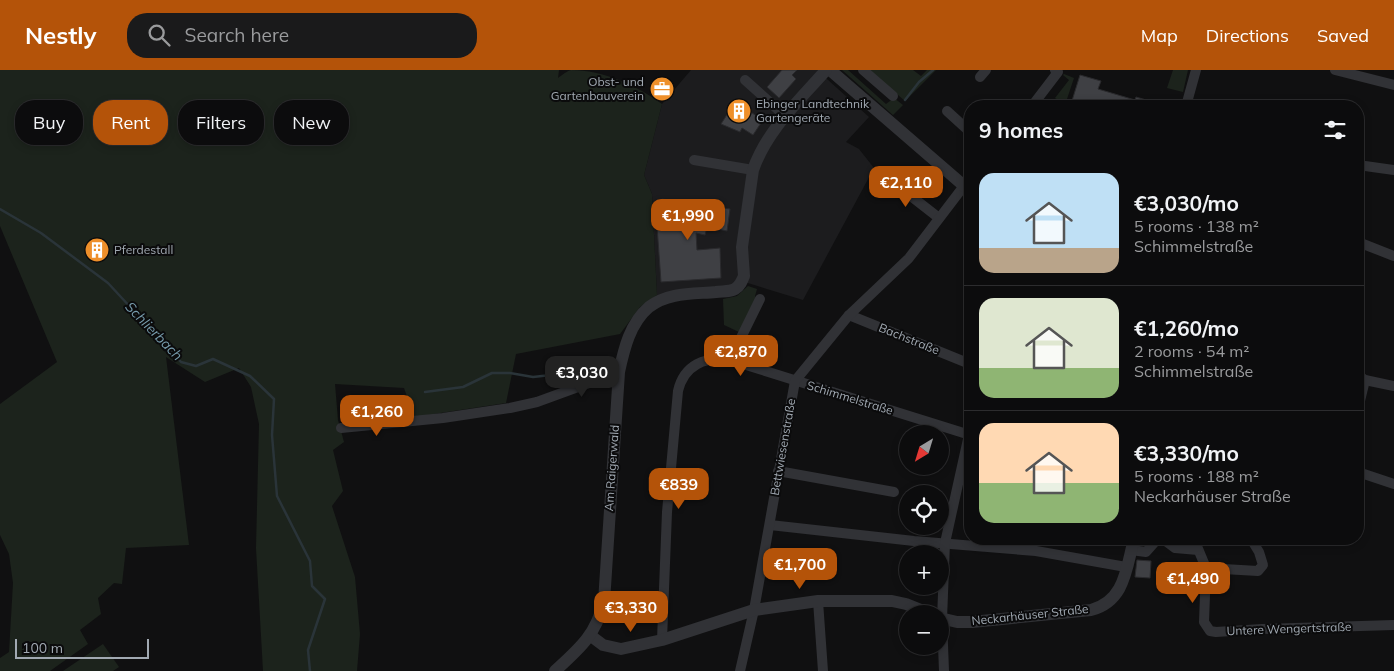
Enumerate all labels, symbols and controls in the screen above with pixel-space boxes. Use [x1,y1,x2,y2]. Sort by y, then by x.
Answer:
search box [127,13,477,58]
text: Nestly [25,20,97,50]
icon: search [145,21,173,49]
text: Search here [185,23,289,47]
text: Map [1141,24,1178,47]
text: Directions [1206,24,1289,47]
text: Saved [1317,24,1369,47]
place label: Obst- und Gartenbauverein [551,74,644,103]
office icon: Obst- und Gartenbauverein [649,76,675,102]
place label: Ebinger Landtechnik Gartengeräte [756,96,870,125]
building icon: Ebinger Landtechnik Gartengeräte [726,98,752,124]
chip: Buy [15,100,83,145]
chip: Rent [93,100,168,145]
chip: Filters [178,100,264,145]
chip: New [274,100,349,145]
icon: filters [1321,116,1349,144]
text: 9 homes [979,117,1063,143]
pin: €2,110 [865,166,947,208]
text: €2,110 [880,172,932,192]
text: €3,030/mo [1134,190,1239,216]
icon: home [1019,193,1079,253]
pin: €1,990 [647,198,729,241]
text: €1,990 [662,205,714,225]
text: 5 rooms · 138 m² [1134,216,1259,236]
text: Schimmelstraße [1134,236,1253,256]
building icon: Pferdestall [84,237,110,263]
place label: Pferdestall [114,242,173,257]
water label: Schlierbach [121,298,187,364]
text: €1,260/mo [1134,315,1239,341]
icon: home [1019,318,1079,378]
street label: Bachstraße [877,320,942,357]
pin: €2,870 [700,334,782,377]
text: €2,870 [715,341,767,361]
text: 2 rooms · 54 m² [1134,341,1249,361]
pin: €3,030 [541,356,623,398]
text: Schimmelstraße [1134,361,1253,381]
text: €3,030 [556,362,608,382]
street label: Schimmelstraße [805,377,895,418]
pin: €1,260 [336,394,418,437]
street label: Bettwiesenstraße [767,397,798,497]
text: €1,260 [351,401,403,421]
street label: Am Raigerwald [601,424,622,512]
north arrow [899,425,949,475]
map controls [899,425,949,655]
text: €3,330/mo [1134,440,1239,466]
icon: home [1019,443,1079,503]
text: 5 rooms · 188 m² [1134,466,1259,486]
pin: €839 [649,468,709,510]
text: €839 [660,474,698,494]
button: locate [899,485,949,535]
text: Neckarhäuser Straße [1134,486,1291,506]
button: + [899,545,949,595]
pin: €1,700 [759,548,841,590]
text: €1,700 [774,554,826,574]
pin: €1,490 [1152,562,1234,604]
text: €1,490 [1167,568,1219,588]
pin: €3,330 [590,590,672,633]
text: €3,330 [605,597,657,617]
street label: Neckarhäuser Straße [971,601,1089,628]
button: − [899,605,949,655]
street label: Untere Wengertstraße [1226,619,1352,638]
scale bar [15,636,149,659]
text: 100 m [22,639,63,657]

